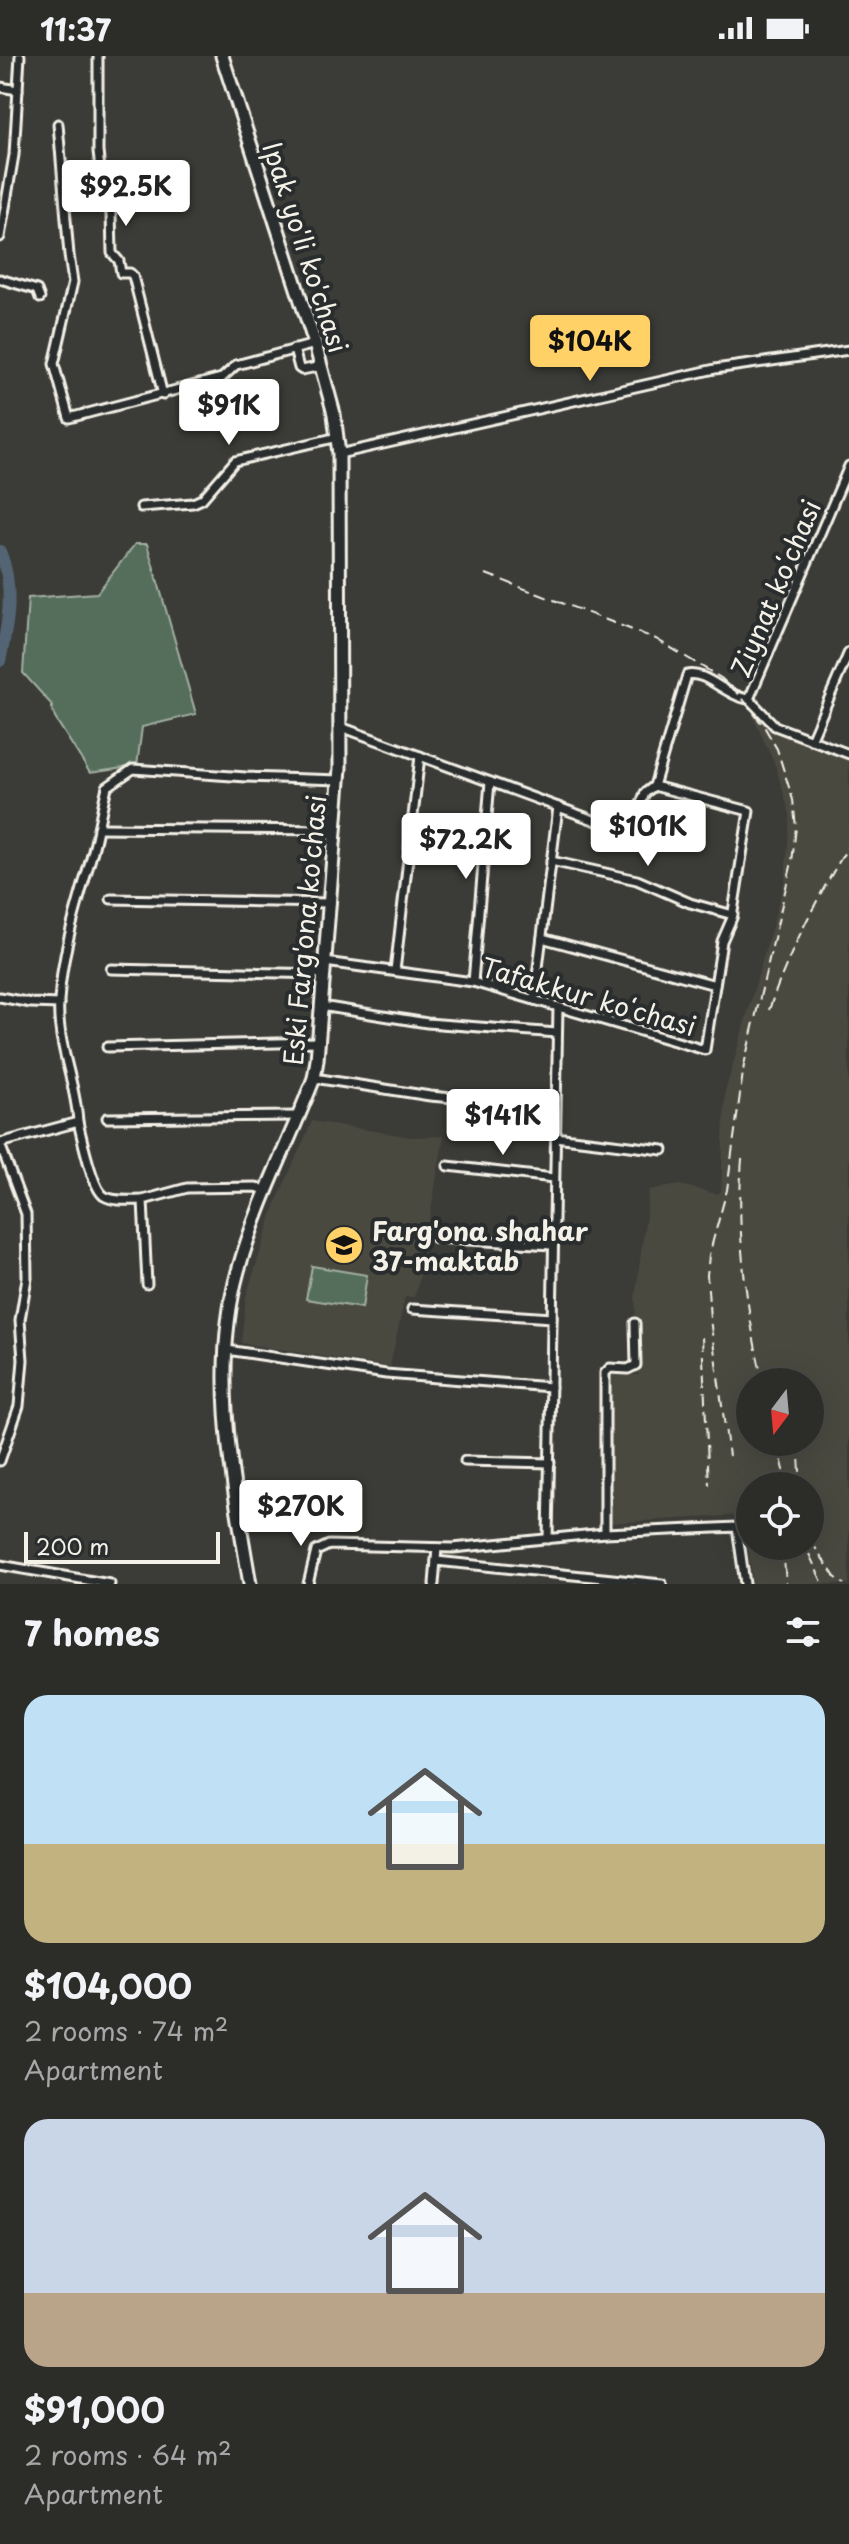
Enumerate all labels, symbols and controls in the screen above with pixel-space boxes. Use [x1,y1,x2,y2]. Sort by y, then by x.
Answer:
text: 11:37 [40,6,111,51]
street label: Ipak yo'li ko'chasi [253,136,359,358]
pin: $92.5K [61,160,191,228]
text: $92.5K [80,166,172,205]
pin: $104K [534,315,646,383]
text: $104K [548,321,632,360]
pin: $91K [182,379,276,447]
text: $91K [197,385,261,424]
street label: Ziynat koʻchasi [720,493,830,683]
street label: Eski Farg'ona ko'chasi [273,793,335,1067]
pin: $101K [592,800,704,868]
text: $101K [609,806,687,845]
pin: $72.2K [401,813,531,881]
text: $72.2K [420,819,512,858]
street label: Tafakkur koʻchasi [477,947,701,1045]
pin: $141K [447,1089,559,1157]
text: $141K [465,1095,541,1134]
place label: Farg'ona shahar 37-maktab [372,1211,589,1280]
school or university icon: Farg'ona shahar 37-maktab [323,1224,365,1266]
north arrow [736,1368,824,1456]
map controls [736,1368,824,1560]
button: locate [736,1472,824,1560]
pin: $270K [245,1480,357,1548]
text: $270K [257,1486,345,1525]
scale bar [24,1528,220,1564]
text: 200 m [36,1529,109,1562]
text: 7 homes [24,1606,160,1658]
icon: filters [781,1610,825,1654]
icon: home [353,1747,497,1891]
text: $104,000 [24,1959,192,2011]
text: 2 rooms · 74 m² [24,2011,228,2050]
text: Apartment [24,2050,163,2089]
icon: home [353,2171,497,2315]
text: $91,000 [24,2383,165,2435]
text: 2 rooms · 64 m² [24,2435,232,2474]
text: Apartment [24,2474,163,2513]

